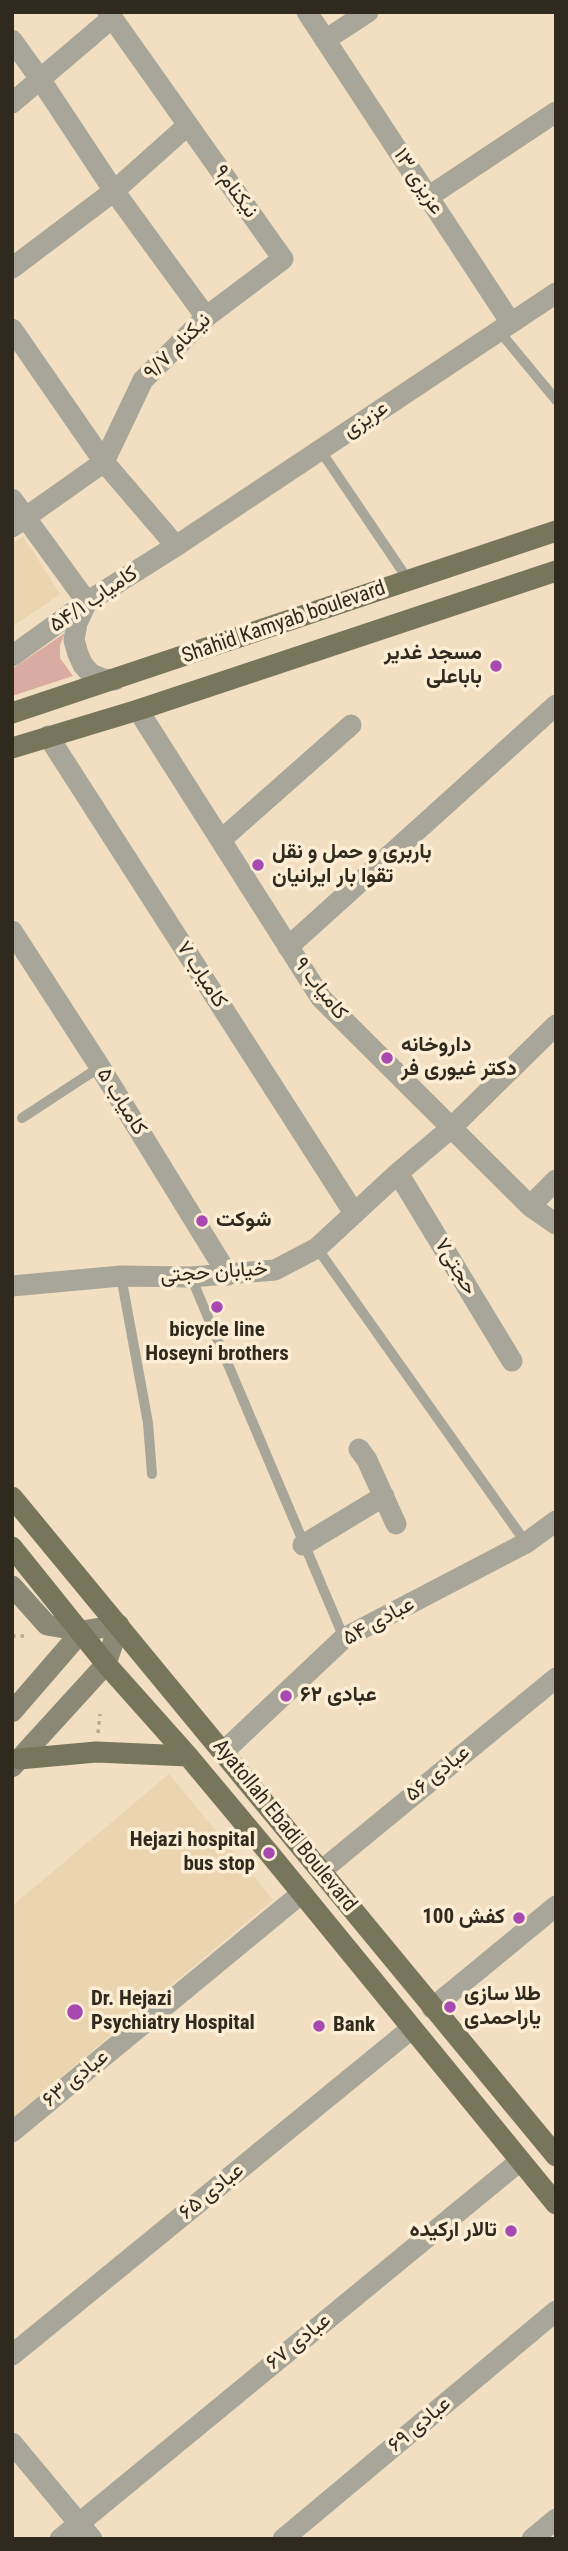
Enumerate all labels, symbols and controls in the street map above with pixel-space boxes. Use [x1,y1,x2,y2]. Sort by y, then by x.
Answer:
street label: عزیزی ۱۳ [387,144,449,220]
street label: نیکنام۹ [207,161,263,223]
street label: نیکنام ۹/۷ [139,308,217,386]
street label: عزیزی [339,396,393,444]
street label: کامیاب ۵۴/۱ [45,561,143,639]
street label: Shahid Kamyab boulevard [179,576,389,670]
place label: مسجد غدیر باباعلی [384,641,482,691]
marker: مسجد غدیر باباعلی [488,658,504,674]
place label: باربری و حمل و نقل تقوا بار ایرانیان [272,840,432,890]
marker: باربری و حمل و نقل تقوا بار ایرانیان [250,857,266,873]
street label: کامیاب ۷ [170,937,232,1013]
street label: کامیاب ۹ [288,953,352,1025]
place label: داروخانه دکتر غیوری فر [401,1033,517,1083]
marker: داروخانه دکتر غیوری فر [379,1050,395,1066]
street label: کامیاب ۵ [91,1064,151,1140]
place label: شوكت [216,1208,271,1234]
marker: شوكت [194,1213,210,1229]
street label: حجتی۷ [428,1234,482,1300]
street label: خیابان حجتی [160,1257,268,1289]
marker: bicycle line Hoseyni brothers [209,1299,225,1315]
place label: bicycle line Hoseyni brothers [145,1318,289,1368]
street label: عبادی ۵۴ [339,1592,419,1652]
place label: عبادی ۶۲ [300,1683,377,1709]
marker: عبادی ۶۲ [278,1688,294,1704]
street label: Ayatollah Ebadi Boulevard [207,1735,361,1917]
street label: عبادی ۵۶ [401,1740,475,1808]
place label: Hejazi hospital bus stop [130,1828,255,1878]
marker: Hejazi hospital bus stop [261,1845,277,1861]
place label: کفش 100 [422,1905,505,1931]
marker: کفش 100 [511,1910,527,1926]
place label: طلا سازی یاراحمدی [464,1982,541,2032]
place label: Dr. Hejazi Psychiatry Hospital [91,1987,255,2037]
marker: طلا سازی یاراحمدی [442,1999,458,2015]
marker: Dr. Hejazi Psychiatry Hospital [65,2002,85,2022]
place label: Bank [333,2013,375,2039]
marker: Bank [311,2018,327,2034]
street label: عبادی ۶۳ [38,2045,114,2113]
street label: عبادی ۶۵ [175,2158,249,2226]
place label: تالار ارکیده [409,2218,497,2244]
marker: تالار ارکیده [503,2223,519,2239]
street label: عبادی ۶۷ [262,2308,336,2376]
street label: عبادی ۶۹ [384,2392,456,2458]

